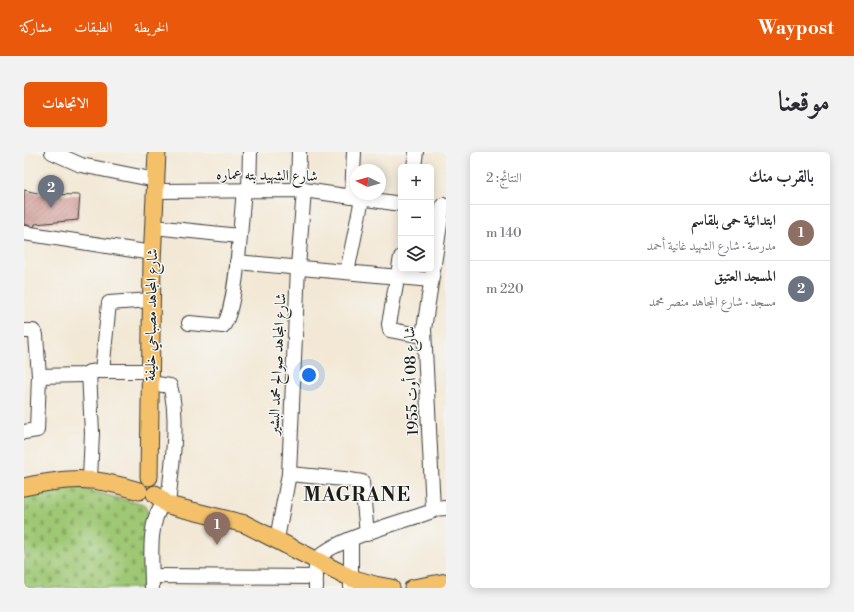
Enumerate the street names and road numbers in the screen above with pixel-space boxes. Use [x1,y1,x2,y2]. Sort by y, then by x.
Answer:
street label: شارع الشهيد بته عماره [216,165,318,189]
street label: شارع المجاهد مصباحي خليفة [141,249,165,381]
street label: شارع المجاهد صوالح محمد البشير [264,293,295,438]
street label: شارع 08 أوت 1955 [398,326,426,436]

